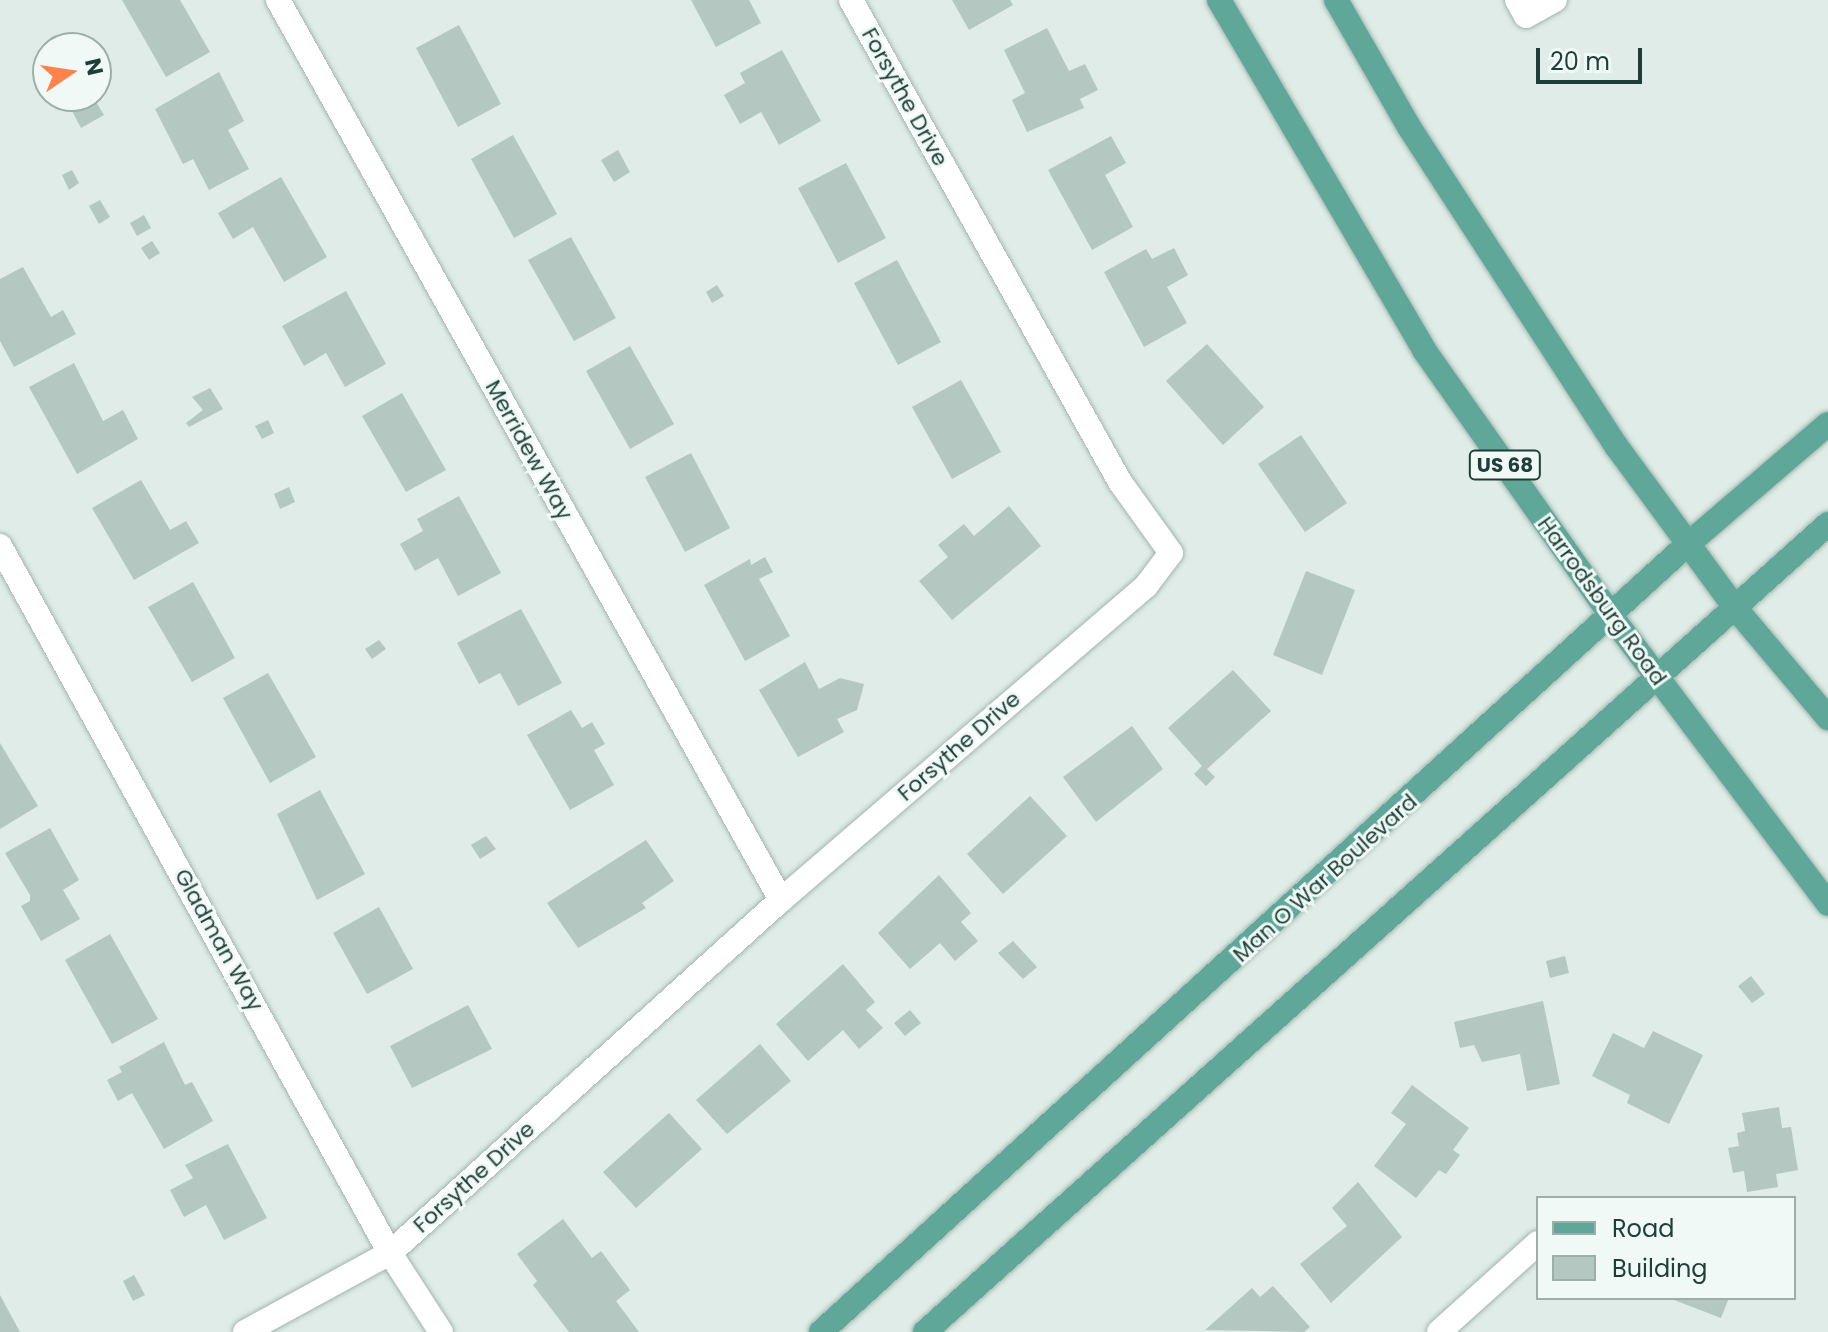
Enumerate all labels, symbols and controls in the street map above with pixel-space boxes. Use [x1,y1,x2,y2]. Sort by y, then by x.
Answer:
street label: Forsythe Drive [856,23,954,171]
north arrow [32,32,112,112]
scale bar [1540,32,1646,82]
text: 20 m [1550,45,1610,78]
text: N [77,55,111,78]
street label: Merridew Way [480,376,578,524]
road number: US 68 [1467,449,1543,481]
street label: Harrodsburg Road [1532,512,1672,690]
street label: Forsythe Drive [892,686,1026,806]
street label: Man O War Boulevard [1228,788,1422,968]
street label: Gladman Way [169,864,269,1016]
street label: Forsythe Drive [408,1116,540,1238]
legend [1536,1196,1796,1300]
text: Road [1612,1212,1674,1245]
text: Building [1612,1252,1708,1285]

